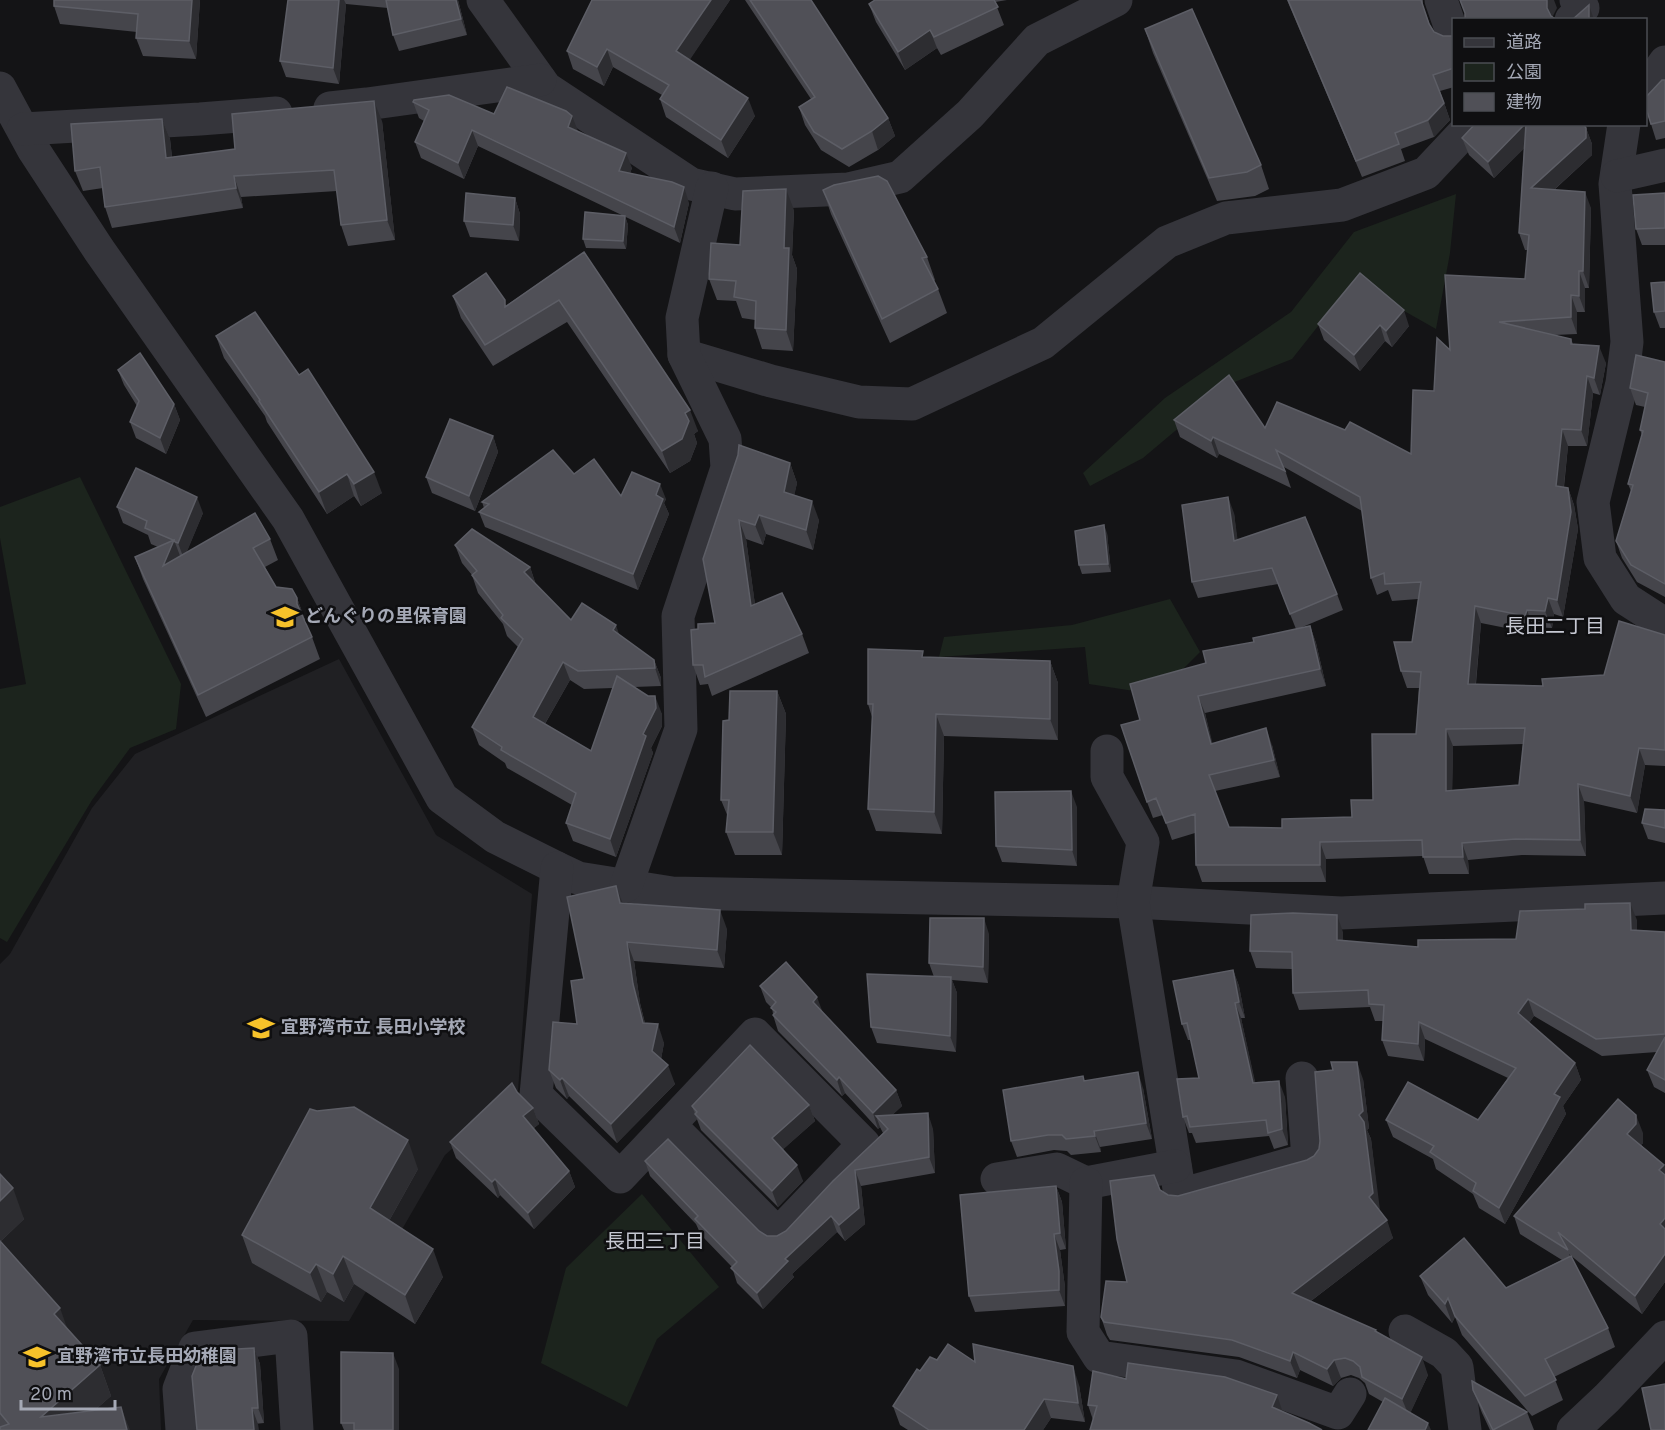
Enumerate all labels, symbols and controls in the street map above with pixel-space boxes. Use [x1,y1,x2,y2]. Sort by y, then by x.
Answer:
legend [1452,18,1647,126]
text: 道路 [1506,32,1542,55]
text: 公園 [1506,62,1542,85]
text: 建物 [1506,92,1542,115]
school or university icon: どんぐりの里保育園 [270,602,300,632]
place label: どんぐりの里保育園 [305,606,467,629]
district label: 長田二丁目 [1505,615,1605,641]
school or university icon: 宜野湾市立 長田小学校 [246,1013,276,1043]
place label: 宜野湾市立 長田小学校 [281,1017,466,1040]
district label: 長田三丁目 [605,1230,705,1256]
school or university icon: 宜野湾市立長田幼稚園 [22,1342,52,1372]
place label: 宜野湾市立長田幼稚園 [57,1346,237,1369]
scale bar [21,1373,116,1411]
text: 20 m [30,1384,72,1407]

